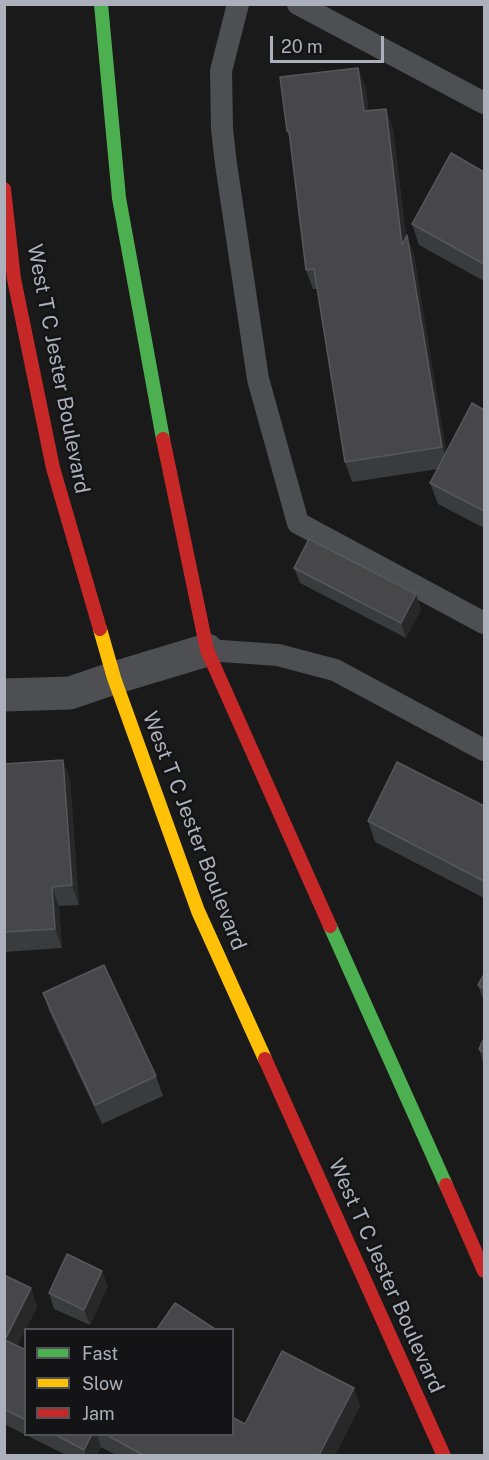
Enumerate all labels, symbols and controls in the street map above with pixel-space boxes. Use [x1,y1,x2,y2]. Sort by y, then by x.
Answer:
scale bar [273,24,387,62]
text: 20 m [281,36,323,57]
street label: West T C Jester Boulevard [21,242,95,496]
street label: West T C Jester Boulevard [137,708,251,954]
street label: West T C Jester Boulevard [323,1155,449,1397]
legend [24,1328,234,1436]
text: Fast [82,1343,118,1364]
text: Slow [82,1373,123,1394]
text: Jam [82,1403,115,1424]

